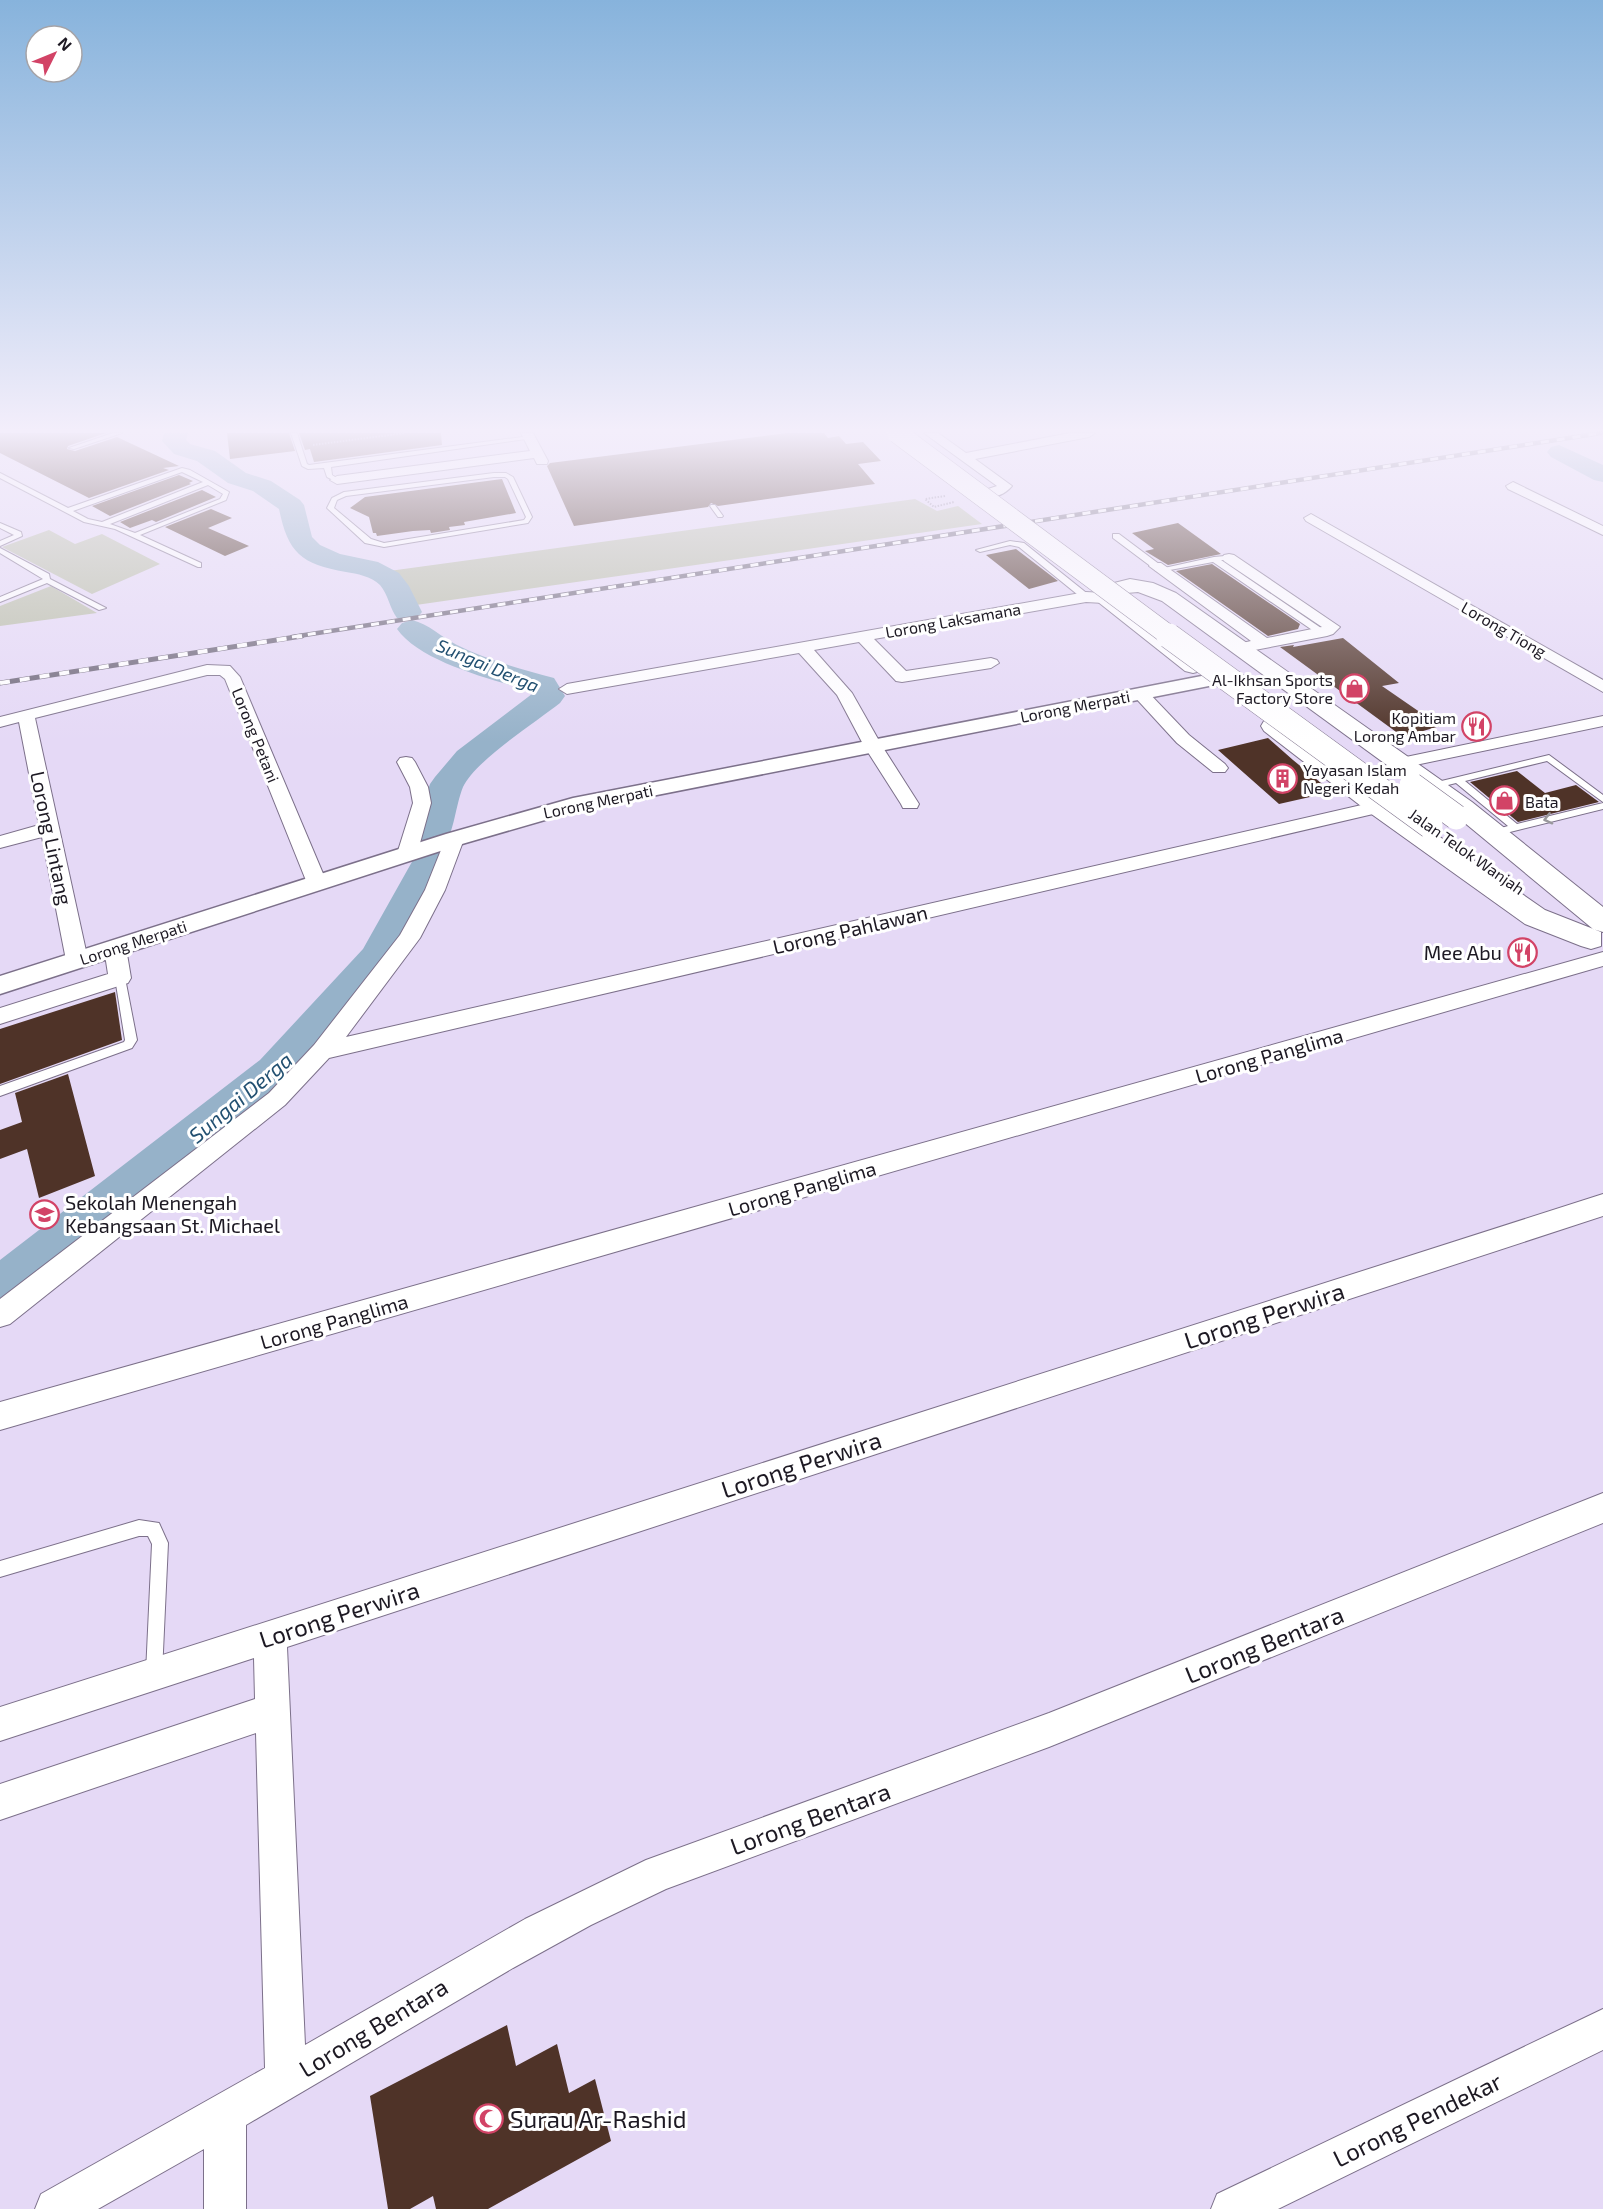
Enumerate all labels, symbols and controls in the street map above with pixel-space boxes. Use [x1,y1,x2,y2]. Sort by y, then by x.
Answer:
north arrow [24,24,84,84]
text: N [54,33,76,54]
street label: Lorong Tiong [1458,597,1550,661]
street label: Lorong Laksamana [884,599,1022,641]
water label: Sungai Derga [434,634,542,696]
place label: Al-Ikhsan Sports Factory Store [1212,670,1333,707]
shop icon: Al-Ikhsan Sports Factory Store [1338,672,1370,704]
street label: Lorong Petani [228,685,284,785]
street label: Lorong Merpati [1018,686,1132,726]
place label: Kopitiam Lorong Ambar [1354,708,1457,745]
restaurant icon: Kopitiam Lorong Ambar [1461,710,1493,742]
place label: Yayasan Islam Negeri Kedah [1303,760,1407,797]
building icon: Yayasan Islam Negeri Kedah [1266,762,1298,794]
street label: Lorong Lintang [26,769,78,907]
street label: Lorong Merpati [541,780,655,822]
shop icon: Bata [1488,785,1520,817]
place label: Bata [1525,792,1559,811]
street label: Jalan Telok Wanjah [1405,804,1528,899]
one-way arrow [1544,812,1554,825]
street label: Lorong Pahlawan [770,900,930,958]
street label: Lorong Merpati [77,916,189,968]
restaurant icon: Mee Abu [1507,936,1539,968]
place label: Mee Abu [1424,940,1502,964]
street label: Lorong Panglima [1192,1022,1346,1088]
water label: Sungai Derga [183,1047,297,1147]
street label: Lorong Panglima [725,1155,879,1221]
place label: Sekolah Menengah Kebangsaan St. Michael [65,1190,280,1237]
school or university icon: Sekolah Menengah Kebangsaan St. Michael [28,1198,60,1230]
street label: Lorong Perwira [1180,1275,1348,1355]
street label: Lorong Panglima [257,1288,411,1354]
street label: Lorong Perwira [717,1424,885,1504]
street label: Lorong Perwira [255,1574,423,1654]
street label: Lorong Bentara [1181,1599,1347,1689]
street label: Lorong Bentara [726,1776,894,1860]
street label: Lorong Bentara [293,1971,453,2083]
street label: Lorong Pendekar [1328,2065,1506,2172]
mosque icon: Surau Ar-Rashid [473,2102,505,2134]
place label: Surau Ar-Rashid [510,2104,686,2133]

